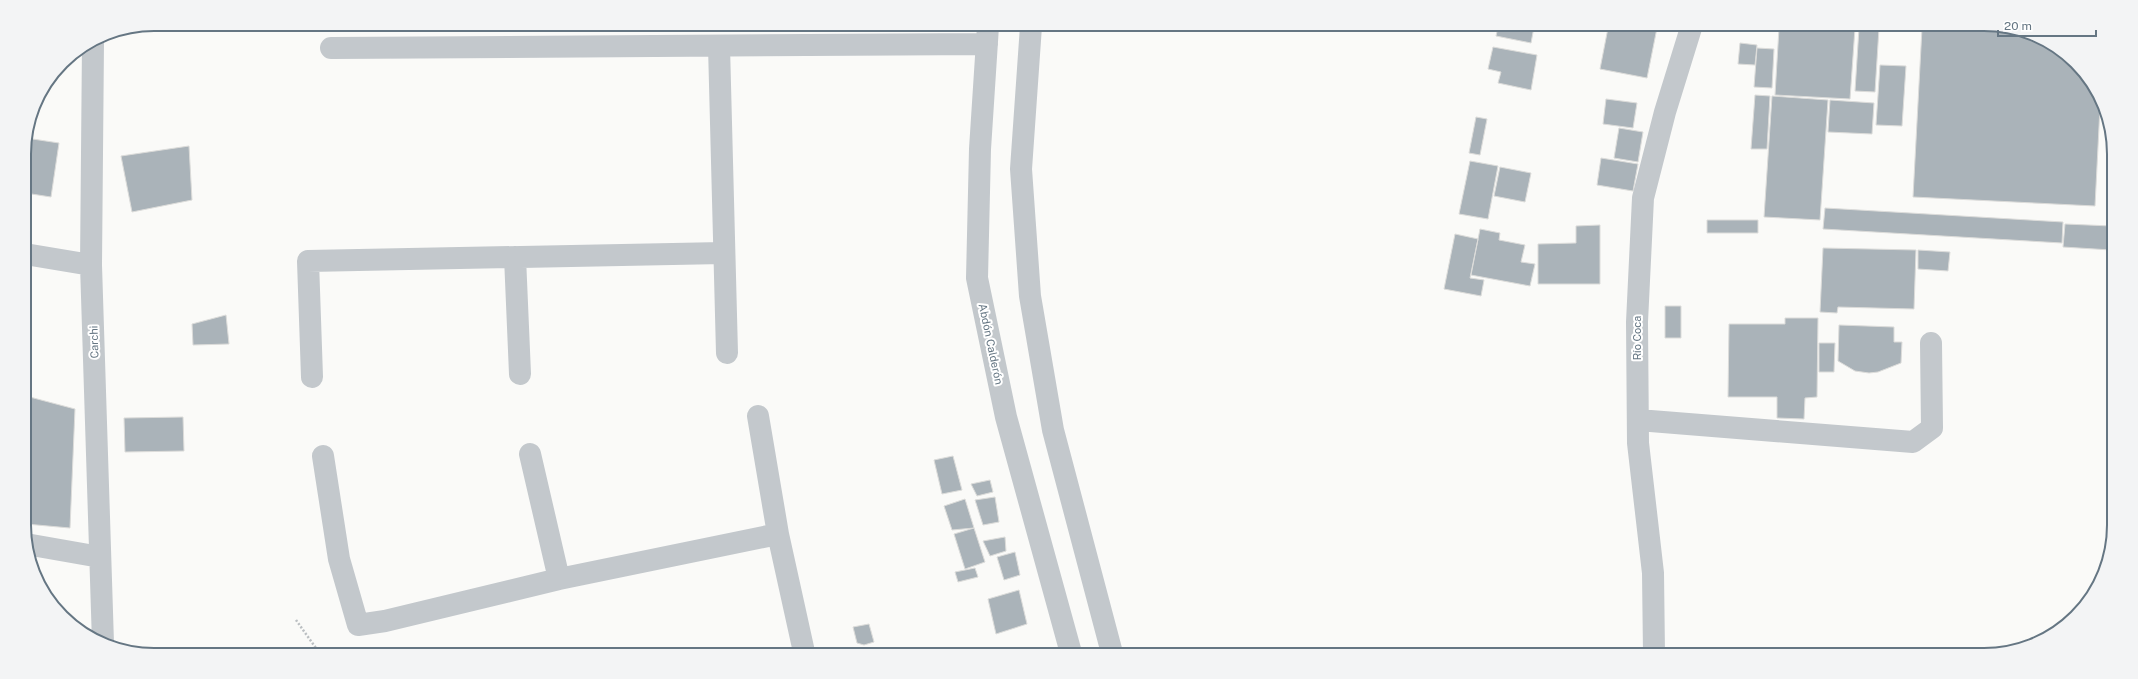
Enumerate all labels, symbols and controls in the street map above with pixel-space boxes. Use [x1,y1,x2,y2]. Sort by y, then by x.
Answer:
scale bar [1998,12,2096,38]
text: 20 m [2004,19,2032,33]
street label: Abdón Calderón [977,302,1005,386]
street label: Río Coca [1631,316,1643,360]
street label: Carchi [87,325,101,359]

